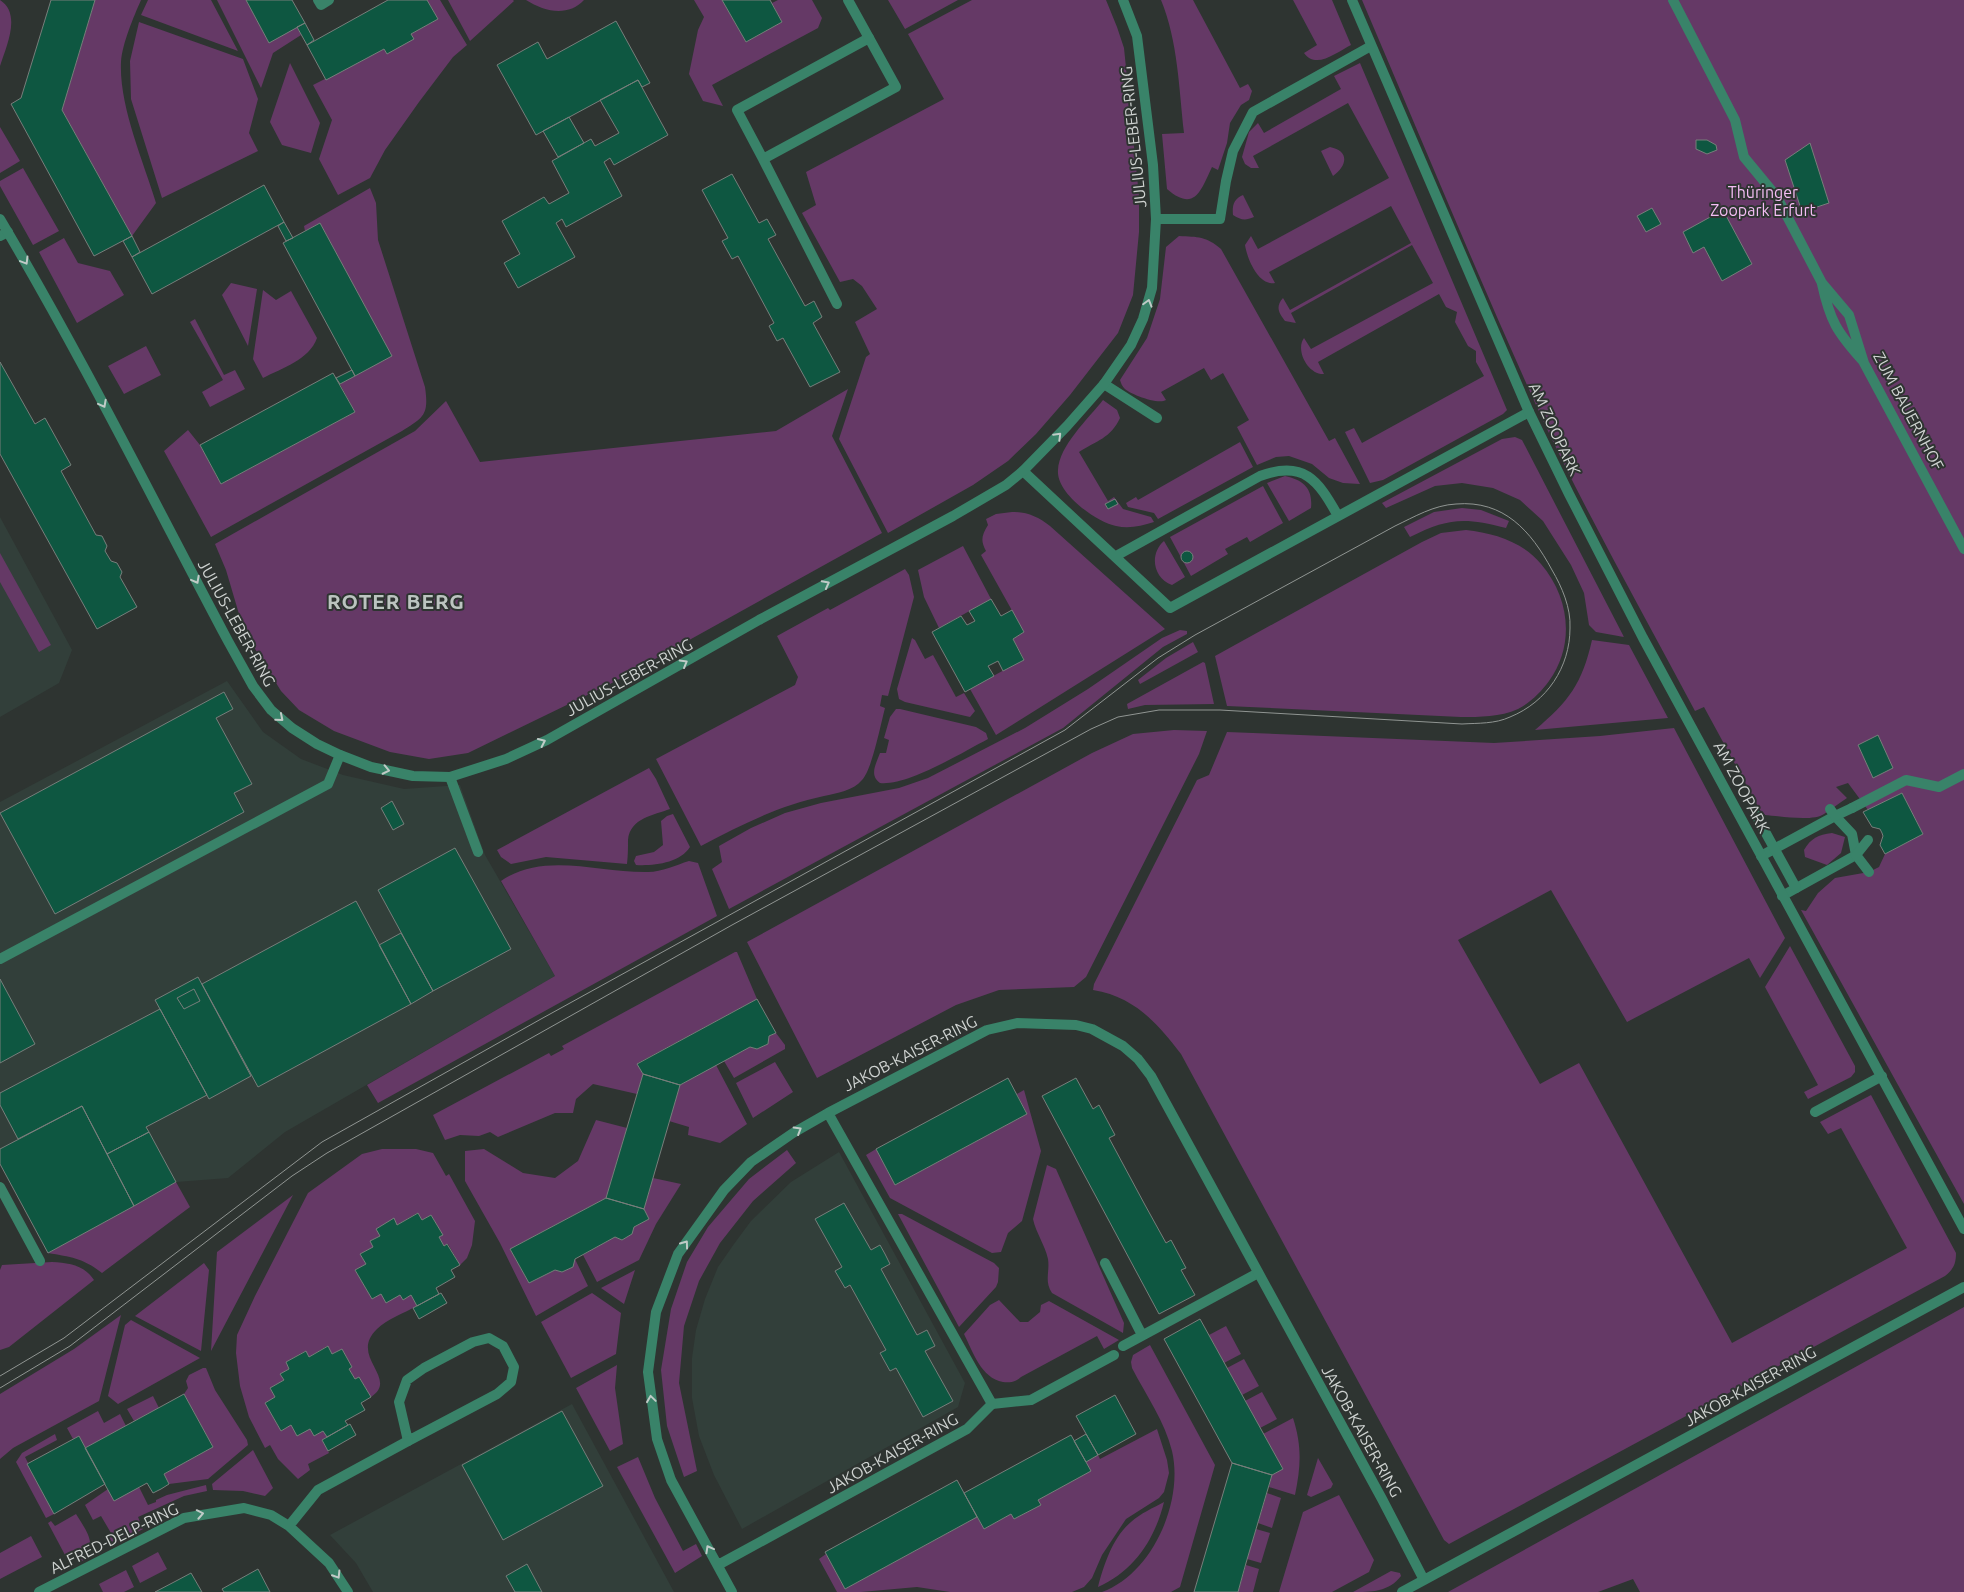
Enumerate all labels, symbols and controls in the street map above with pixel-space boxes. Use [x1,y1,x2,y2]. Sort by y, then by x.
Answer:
street label: JULIUS-LEBER-RING [1117,65,1149,209]
park label: Thüringer Zoopark Erfurt [1710,183,1817,219]
one-way arrow [18,256,28,265]
one-way arrow [1142,300,1152,308]
street label: ZUM BAUERNHOF [1870,349,1948,473]
street label: AM ZOOPARK [1526,380,1585,479]
one-way arrow [97,398,107,407]
one-way arrow [1052,433,1061,442]
street label: JULIUS-LEBER-RING [195,557,279,689]
one-way arrow [190,575,200,584]
one-way arrow [820,580,829,590]
district label: ROTER BERG [327,589,465,613]
street label: JULIUS-LEBER-RING [563,635,695,719]
one-way arrow [678,660,687,670]
one-way arrow [274,712,283,721]
one-way arrow [537,738,546,749]
street label: AM ZOOPARK [1710,738,1774,836]
one-way arrow [382,764,391,775]
street label: JAKOB-KAISER-RING [840,1011,980,1095]
one-way arrow [793,1126,802,1136]
one-way arrow [679,1240,688,1250]
street label: JAKOB-KAISER-RING [1681,1342,1819,1430]
street label: JAKOB-KAISER-RING [1318,1362,1406,1500]
one-way arrow [647,1395,657,1403]
street label: JAKOB-KAISER-RING [823,1409,961,1497]
street label: ALFRED-DELP-RING [47,1499,181,1577]
one-way arrow [196,1510,205,1520]
one-way arrow [705,1545,715,1554]
one-way arrow [330,1570,340,1579]

